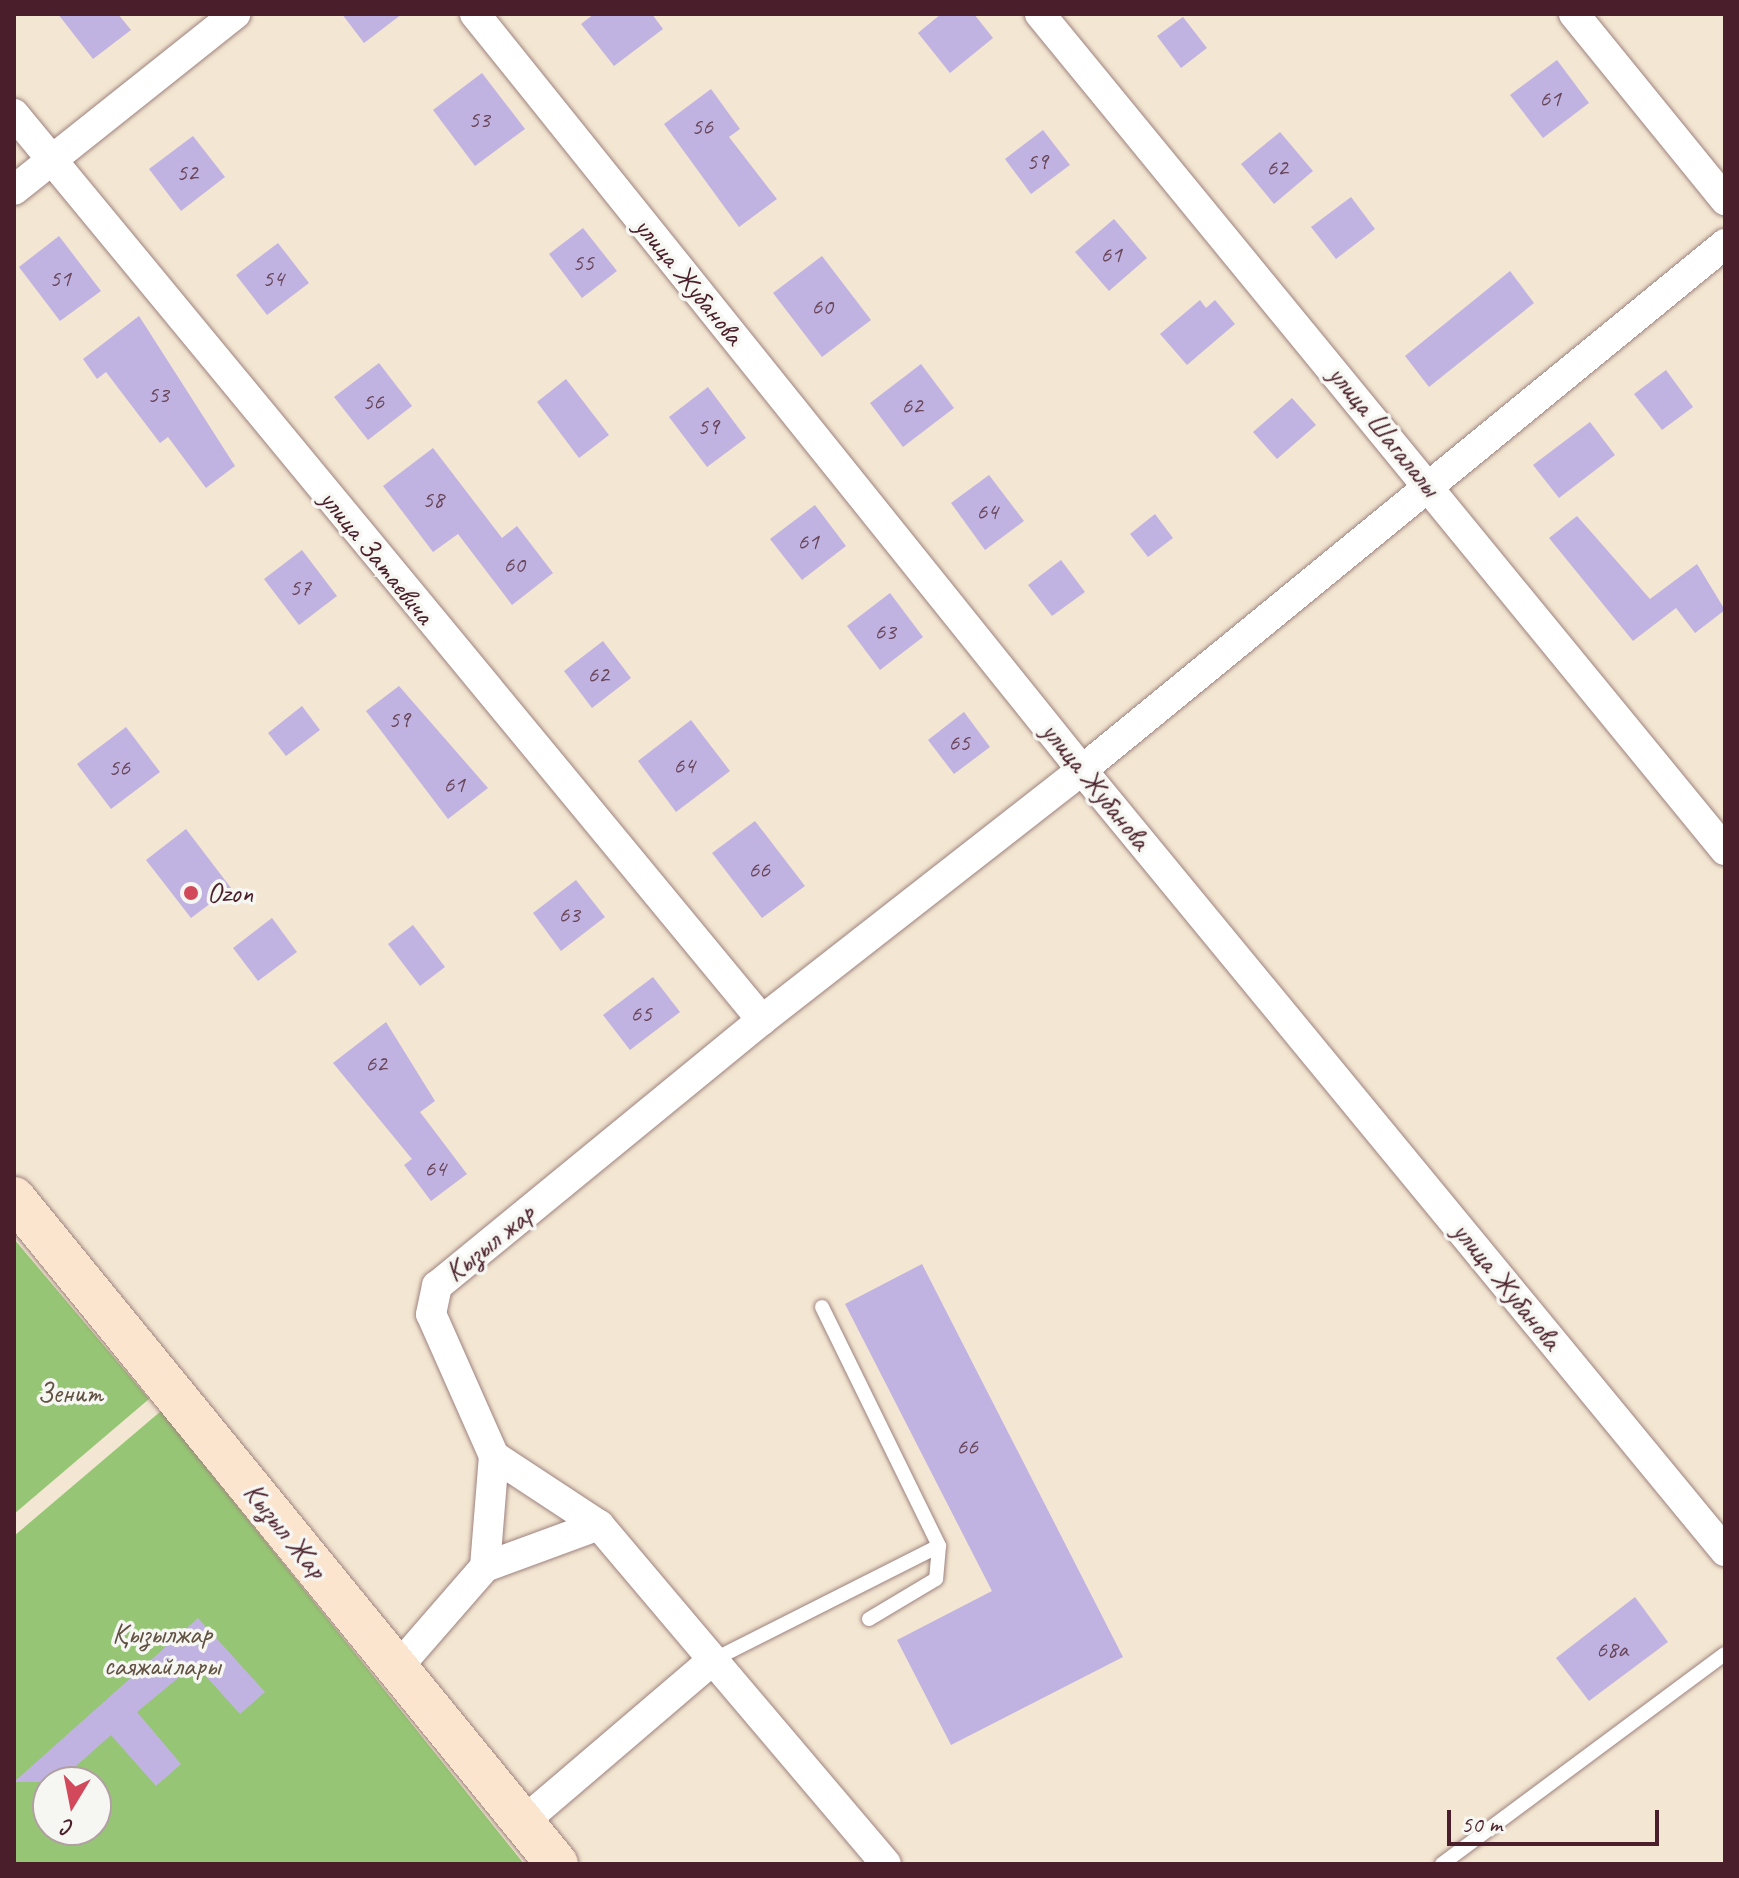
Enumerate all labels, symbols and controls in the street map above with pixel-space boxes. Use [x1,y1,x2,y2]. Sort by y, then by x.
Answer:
house number: 61 [1539,85,1561,113]
house number: 53 [468,106,490,134]
house number: 56 [691,113,713,141]
house number: 59 [1026,148,1048,176]
house number: 62 [1266,154,1288,182]
house number: 52 [176,159,198,187]
street label: улица Жубанова [627,210,751,352]
house number: 61 [1100,241,1122,269]
house number: 55 [572,249,594,277]
house number: 51 [49,265,71,293]
house number: 54 [262,265,284,293]
house number: 60 [811,293,833,321]
street label: улица Шагалалы [1321,359,1447,503]
house number: 53 [147,381,169,409]
house number: 56 [362,388,384,416]
house number: 62 [901,392,923,420]
house number: 59 [697,413,719,441]
street label: улица Затаевича [313,484,441,630]
house number: 58 [422,486,444,514]
house number: 64 [976,498,998,526]
house number: 61 [797,528,819,556]
house number: 60 [503,551,525,579]
house number: 57 [289,574,311,602]
house number: 63 [874,618,896,646]
house number: 62 [587,661,609,689]
house number: 59 [388,706,410,734]
street label: улица Жубанова [1034,715,1158,857]
house number: 65 [948,729,970,757]
house number: 64 [673,752,695,780]
house number: 56 [108,754,130,782]
house number: 61 [443,771,465,799]
house number: 66 [748,856,770,884]
place label: Ozon [207,876,253,910]
marker: Ozon [182,884,200,902]
house number: 63 [558,901,580,929]
house number: 65 [630,1000,652,1028]
house number: 62 [365,1050,387,1078]
house number: 64 [424,1155,446,1183]
street label: Кызыл жар [439,1197,541,1289]
street label: улица Жубанова [1445,1215,1569,1357]
park label: Зенит [37,1376,103,1410]
house number: 66 [956,1433,978,1461]
street label: Кызыл Жар [236,1476,334,1586]
park label: Қызылжар саяжайлары [104,1617,220,1683]
house number: 68а [1596,1636,1628,1664]
north arrow [32,1766,112,1846]
scale bar [1451,1794,1663,1844]
text: 50 m [1461,1809,1502,1839]
text: С [60,1813,76,1842]

